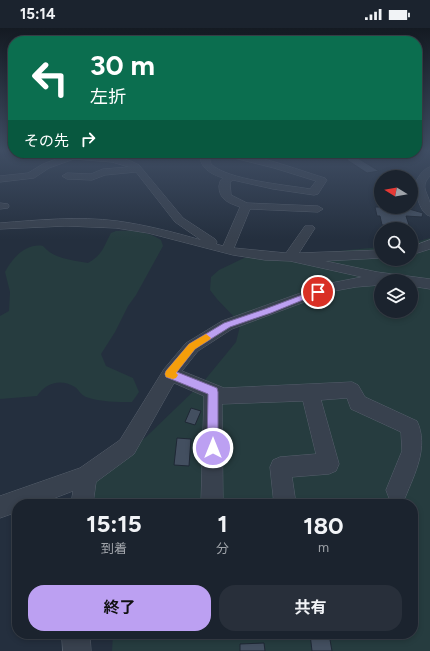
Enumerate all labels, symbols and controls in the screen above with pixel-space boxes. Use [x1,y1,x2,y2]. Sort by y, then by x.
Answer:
text: 15:14 [20,5,55,23]
text: 30 m [90,48,155,82]
icon: left [24,52,76,104]
text: 左折 [90,86,126,108]
icon: right [77,128,99,150]
text: その先 [24,132,69,150]
north arrow [374,170,418,214]
map controls [374,170,418,318]
button: search [374,222,418,266]
button: layers [374,274,418,318]
pin [301,275,335,309]
icon: arrive [307,281,329,303]
position arrow [192,427,234,469]
text: 15:15 [86,509,142,538]
text: 1 [217,509,228,538]
text: 180 [303,511,344,540]
text: m [318,540,329,555]
text: 到着 [101,541,127,556]
text: 分 [216,541,229,556]
button: 終了 [28,585,211,631]
button: 共有 [219,585,402,631]

